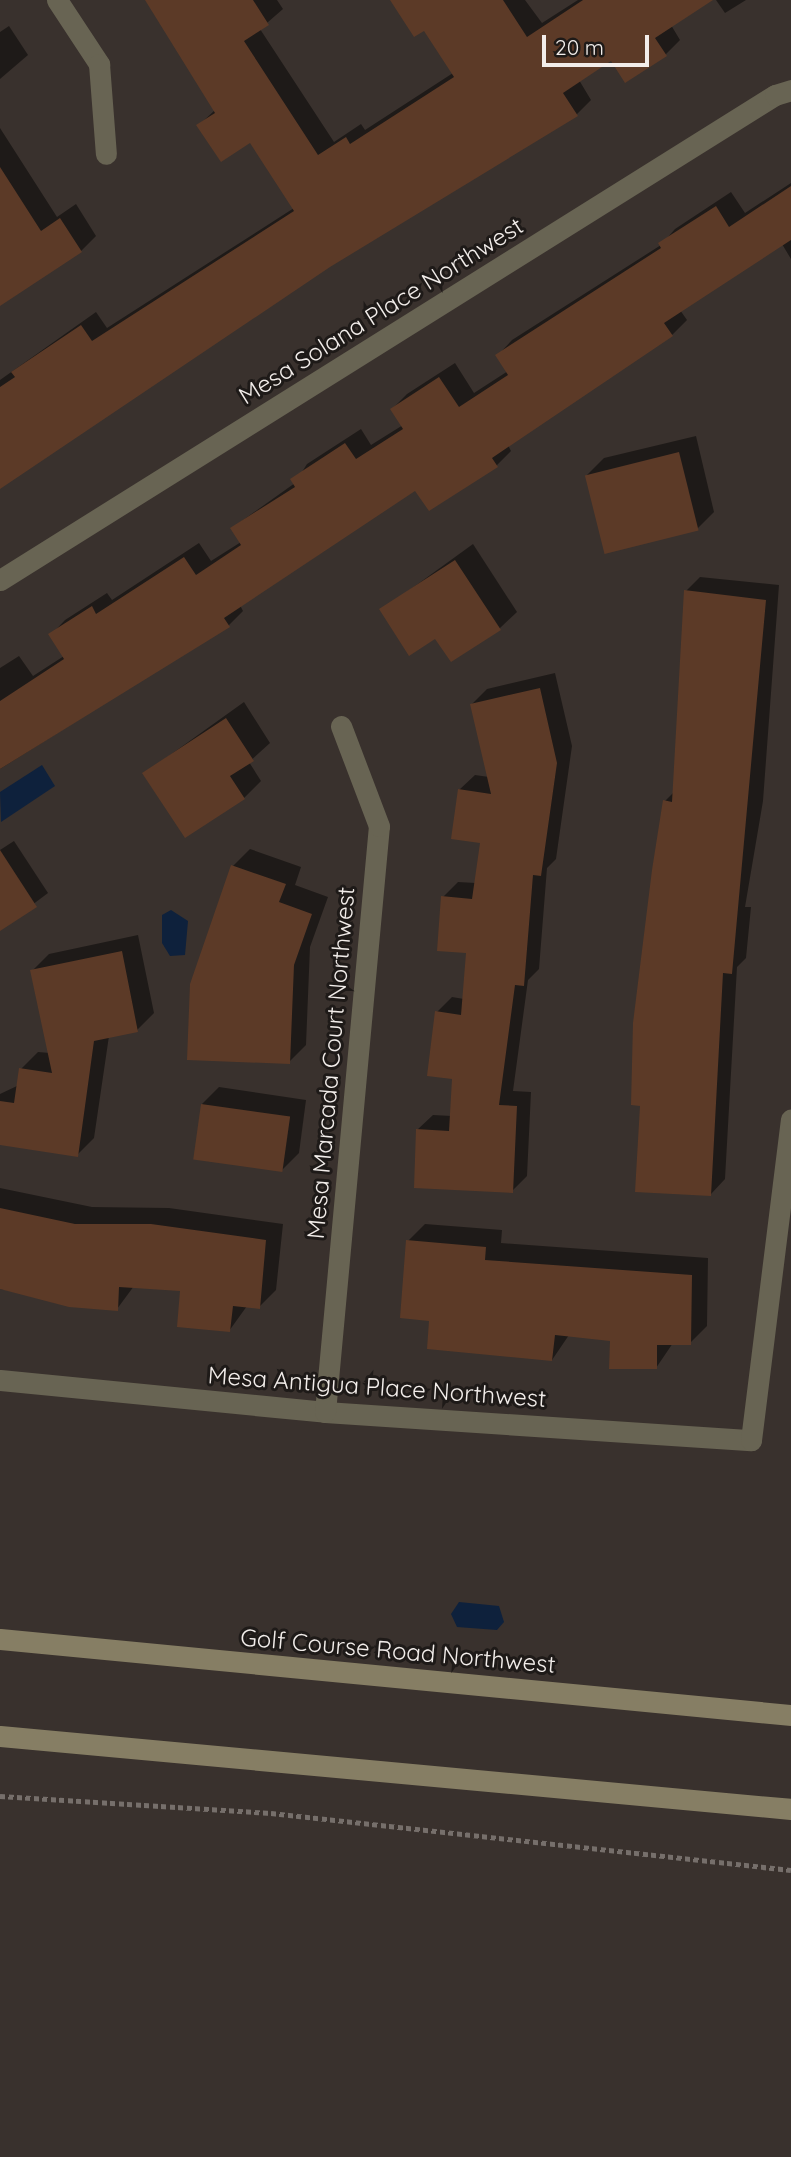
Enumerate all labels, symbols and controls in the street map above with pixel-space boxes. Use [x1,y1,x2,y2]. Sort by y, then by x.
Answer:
scale bar [546,21,653,65]
text: 20 m [555,34,604,60]
street label: Mesa Solana Place Northwest [234,211,528,411]
street label: Mesa Marcada Court Northwest [301,886,361,1240]
street label: Mesa Antigua Place Northwest [207,1361,547,1413]
street label: Golf Course Road Northwest [239,1623,557,1679]

